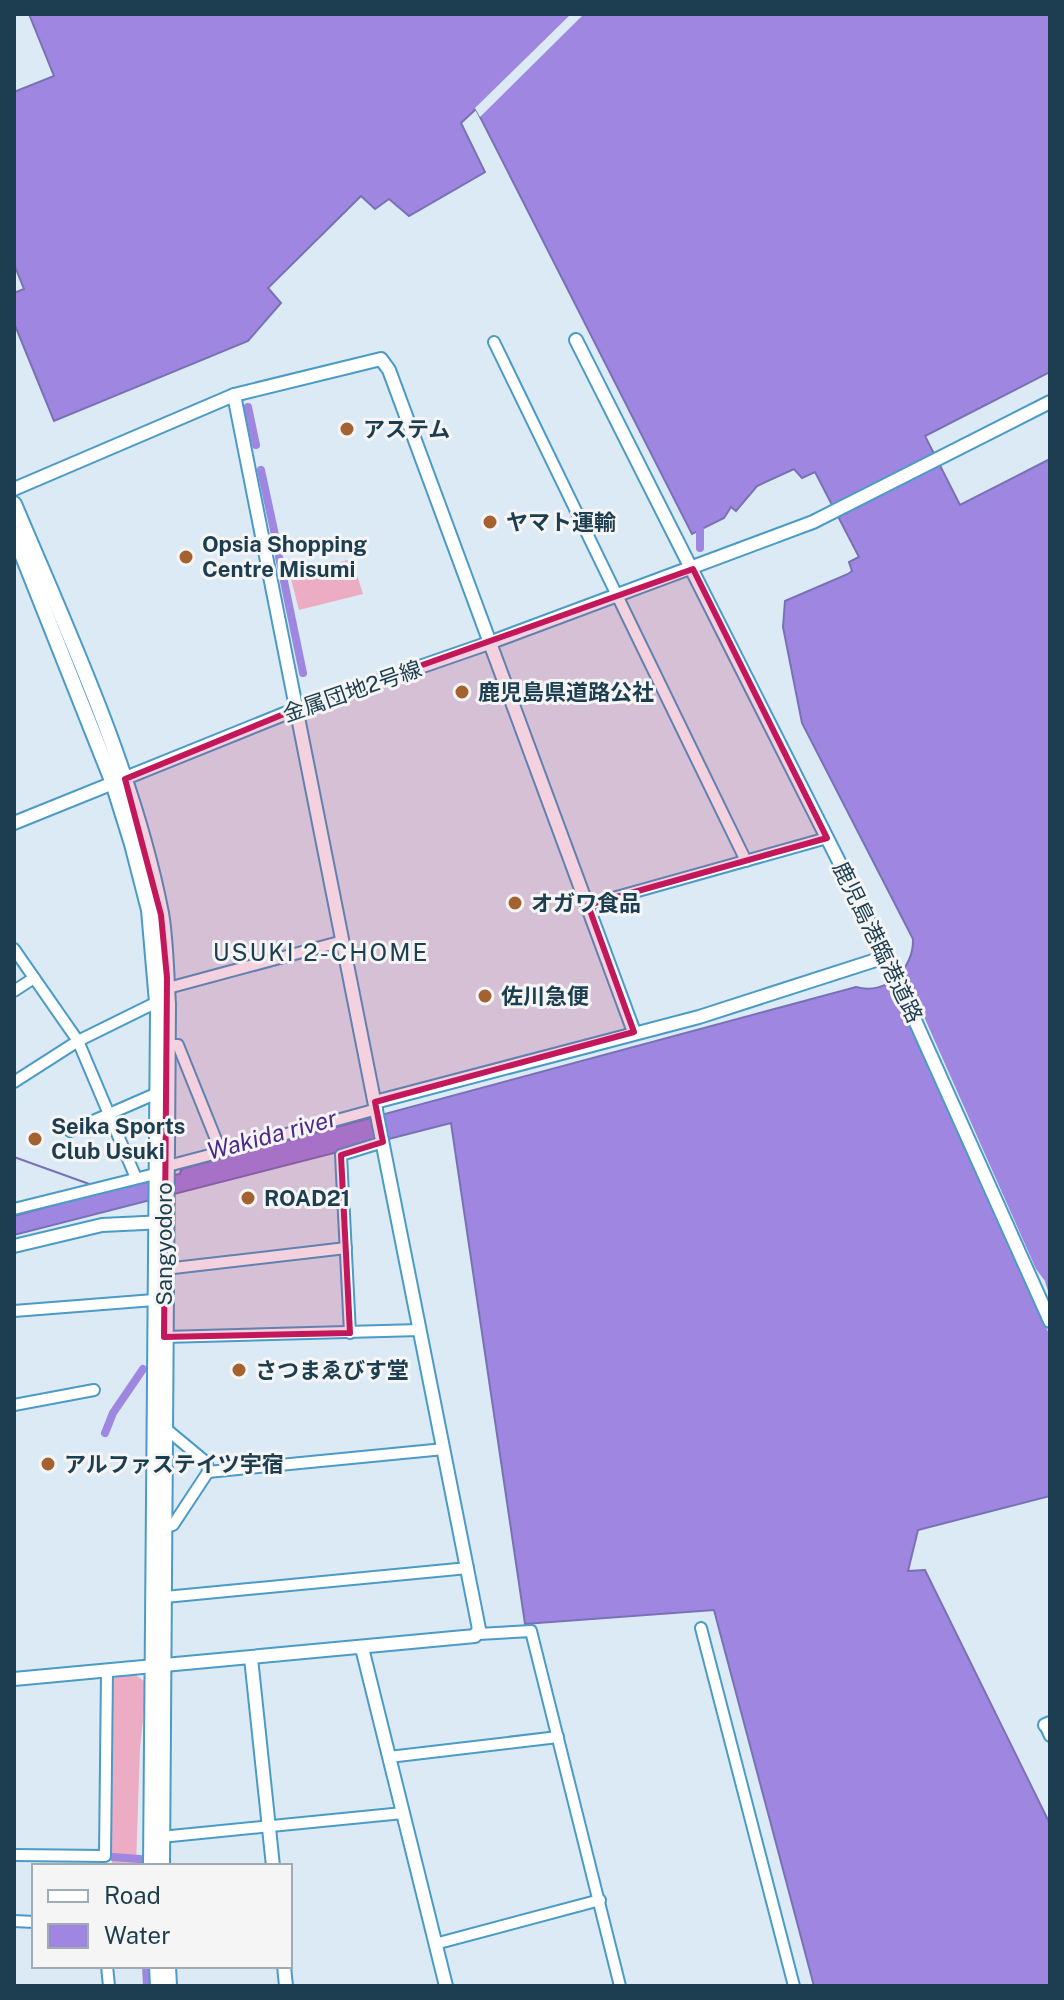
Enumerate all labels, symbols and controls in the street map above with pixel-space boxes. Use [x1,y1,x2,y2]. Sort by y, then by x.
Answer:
place label: アステム [363,416,450,442]
marker: アステム [338,420,356,438]
place label: ヤマト運輸 [506,509,616,535]
marker: ヤマト運輸 [481,513,499,531]
place label: Opsia Shopping Centre Misumi [202,531,367,582]
marker: Opsia Shopping Centre Misumi [177,548,195,566]
street label: 金属団地2号線 [279,655,425,727]
place label: 鹿児島県道路公社 [478,679,654,705]
marker: 鹿児島県道路公社 [453,683,471,701]
street label: 鹿児島港臨港道路 [828,857,928,1027]
place label: オガワ食品 [531,890,641,916]
marker: オガワ食品 [506,894,524,912]
district label: USUKI 2-CHOME [213,938,429,966]
place label: 佐川急便 [501,983,589,1009]
marker: 佐川急便 [476,987,494,1005]
water label: Wakida river [204,1103,341,1165]
place label: Seika Sports Club Usuki [51,1113,185,1164]
marker: Seika Sports Club Usuki [26,1130,44,1148]
street label: Sangyodoro [151,1182,177,1306]
place label: ROAD21 [264,1185,350,1211]
marker: ROAD21 [239,1189,257,1207]
place label: さつまゑびす堂 [255,1357,409,1383]
marker: さつまゑびす堂 [230,1361,248,1379]
place label: アルファステイツ宇宿 [64,1451,284,1477]
marker: アルファステイツ宇宿 [39,1455,57,1473]
legend [32,1864,292,1968]
text: Road [104,1881,161,1909]
text: Water [104,1921,171,1949]

